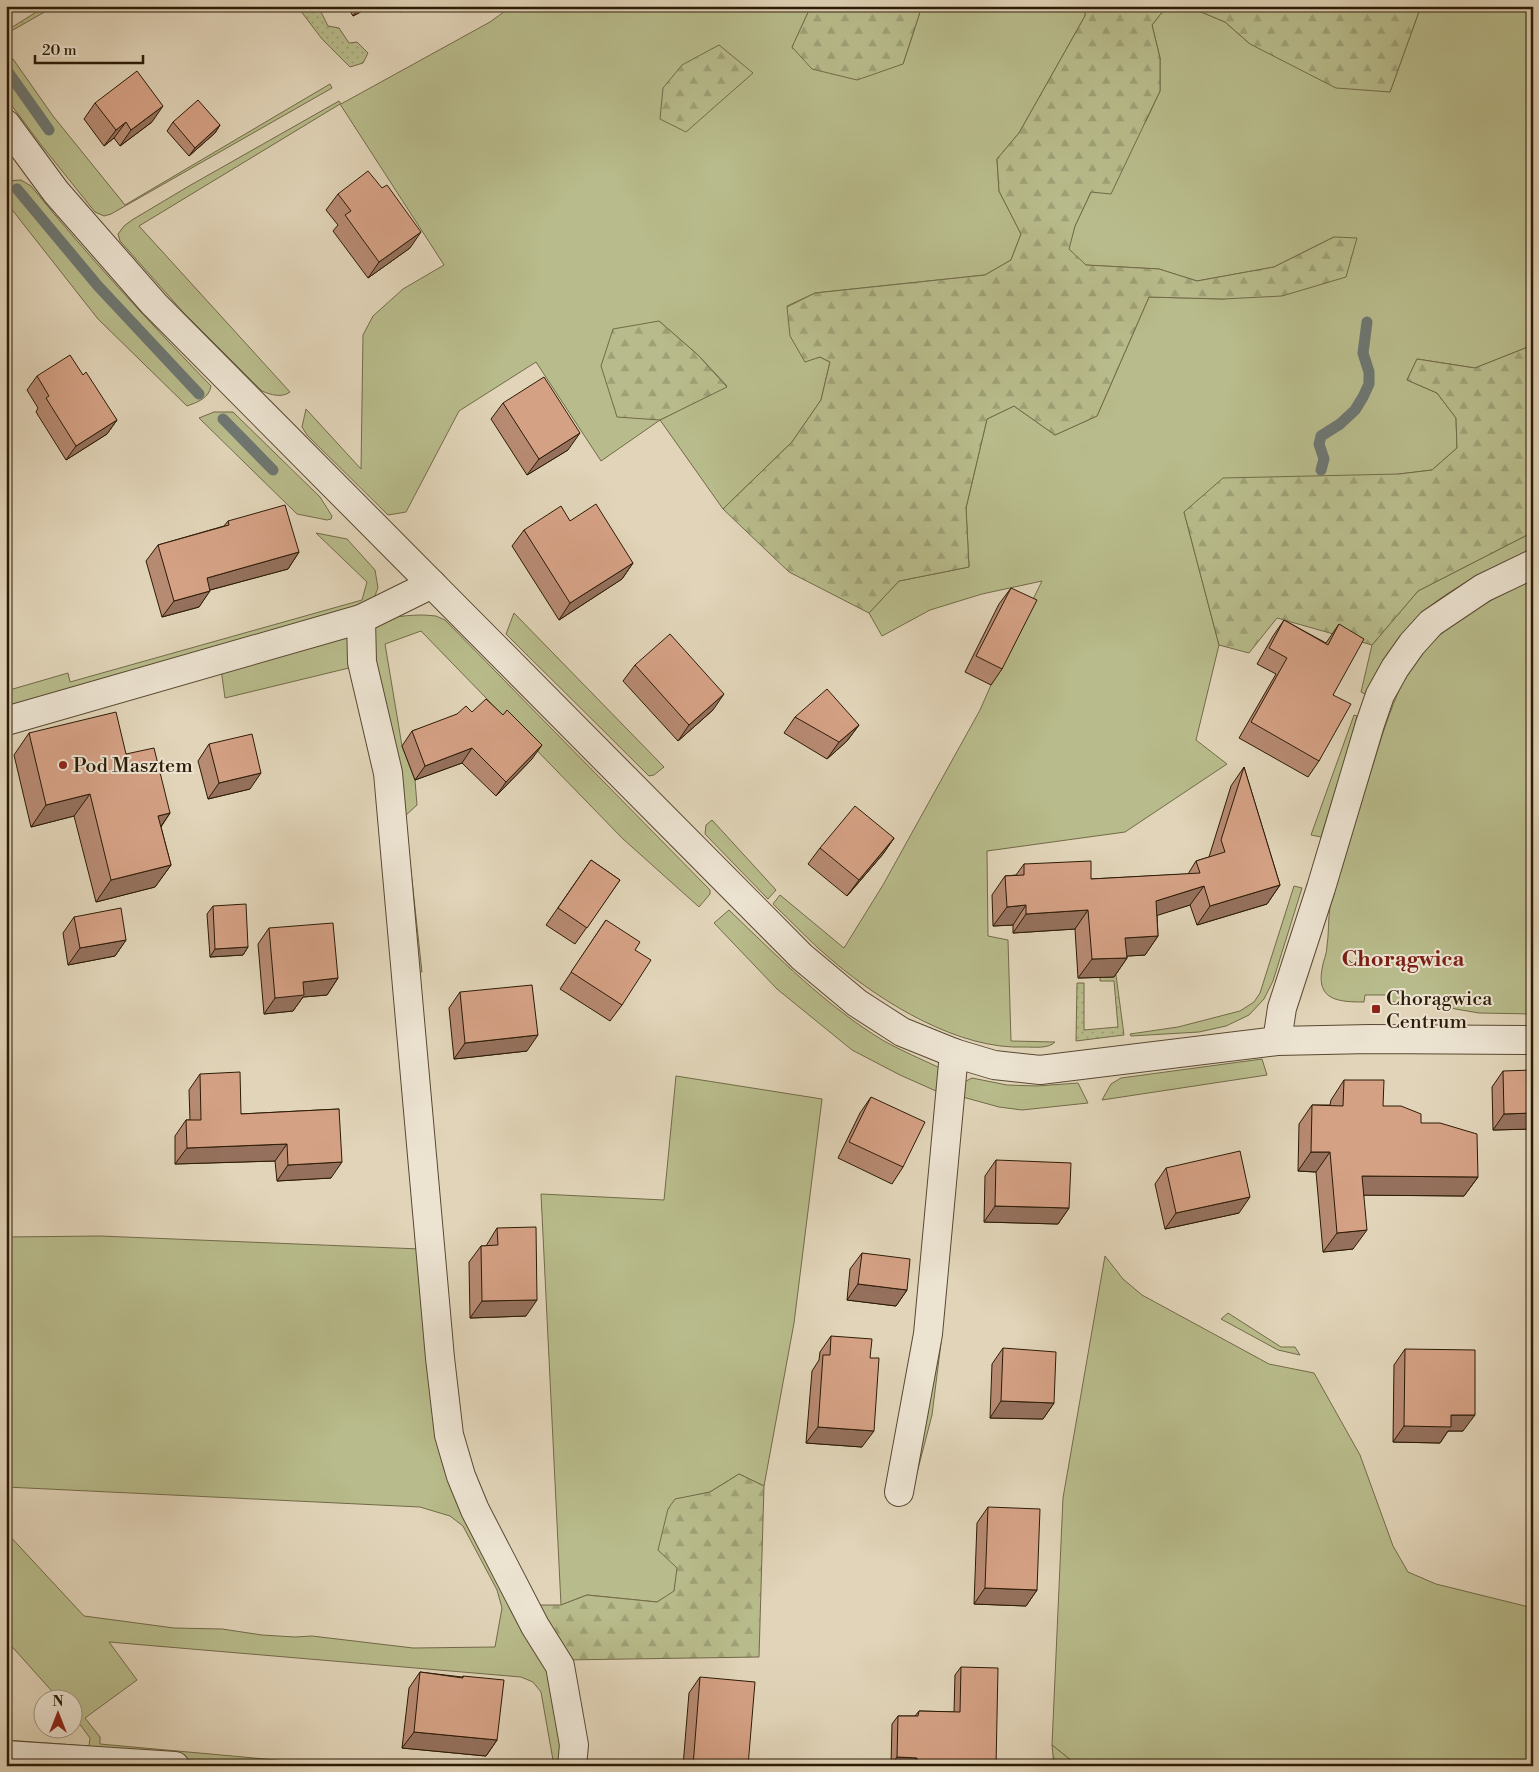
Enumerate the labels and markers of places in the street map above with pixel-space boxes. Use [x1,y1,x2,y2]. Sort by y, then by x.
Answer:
place label: Pod Masztem [73,754,193,779]
marker: Pod Masztem [57,759,69,771]
place label: Chorągwica Centrum [1386,987,1493,1035]
marker: Chorągwica Centrum [1370,1003,1382,1015]

